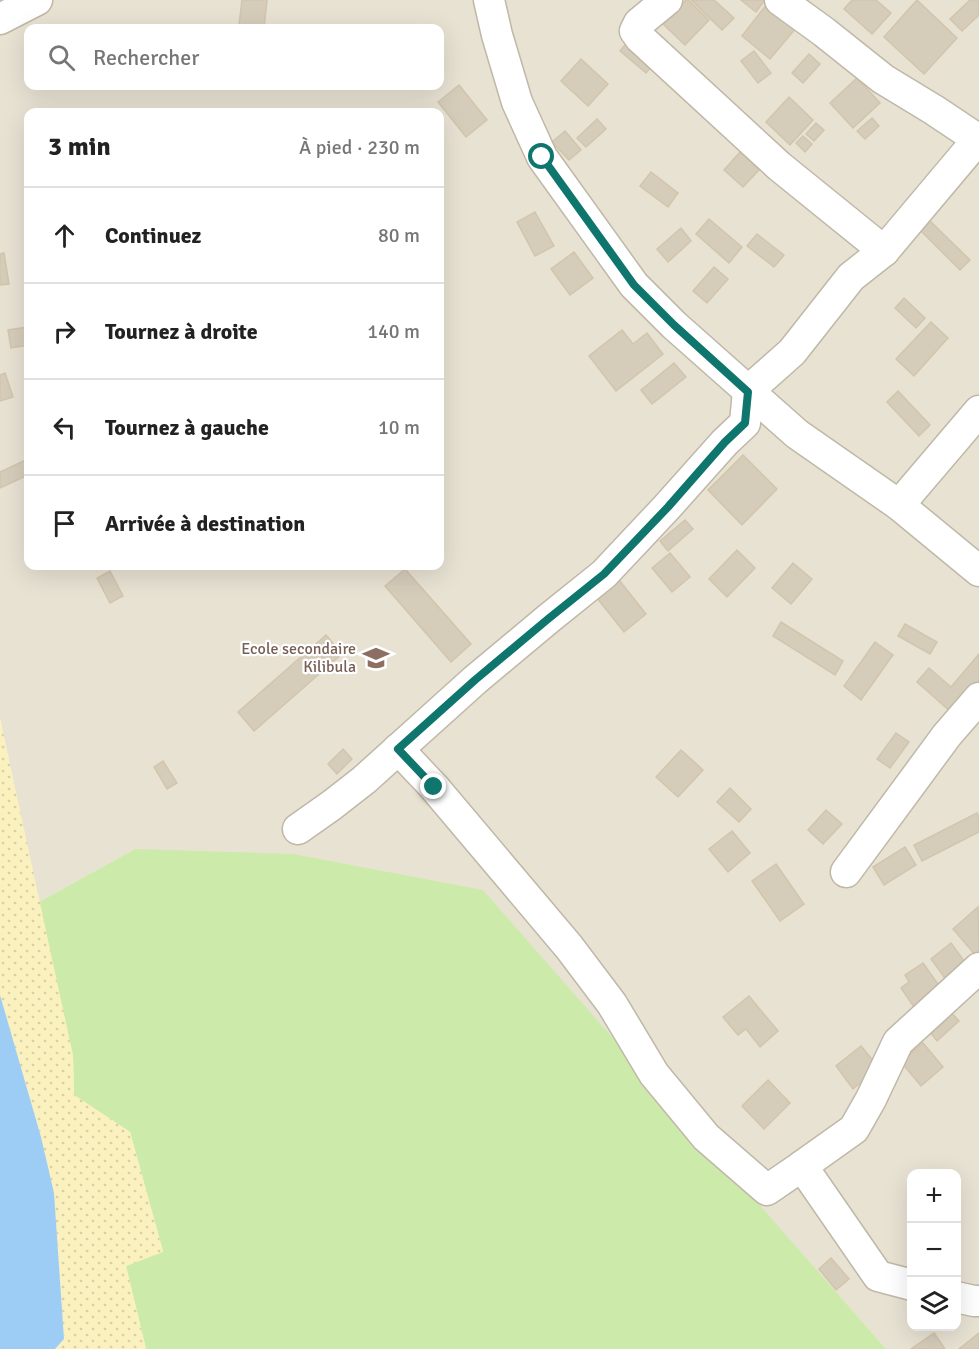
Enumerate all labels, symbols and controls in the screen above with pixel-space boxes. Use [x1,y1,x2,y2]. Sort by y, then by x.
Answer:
search box [24,24,444,90]
icon: search [45,41,78,74]
text: Rechercher [93,44,199,71]
text: 3 min [48,131,111,163]
text: À pied · 230 m [299,135,420,160]
route start [528,143,554,169]
icon: ahead [48,219,81,252]
text: Continuez [105,222,201,249]
text: 80 m [378,223,420,248]
icon: right [48,315,81,348]
text: Tournez à droite [105,318,258,345]
text: 140 m [367,319,420,344]
icon: left [48,411,81,444]
text: Tournez à gauche [105,414,269,441]
text: 10 m [378,415,420,440]
icon: arrive [48,507,81,540]
text: Arrivée à destination [105,510,305,537]
place label: Ecole secondaire Kilibula [241,639,356,677]
school or university icon: Ecole secondaire Kilibula [361,643,391,673]
route end [420,773,446,799]
map controls [907,1169,961,1331]
button: + [907,1169,961,1223]
button: − [907,1223,961,1277]
button: layers [907,1277,961,1331]

